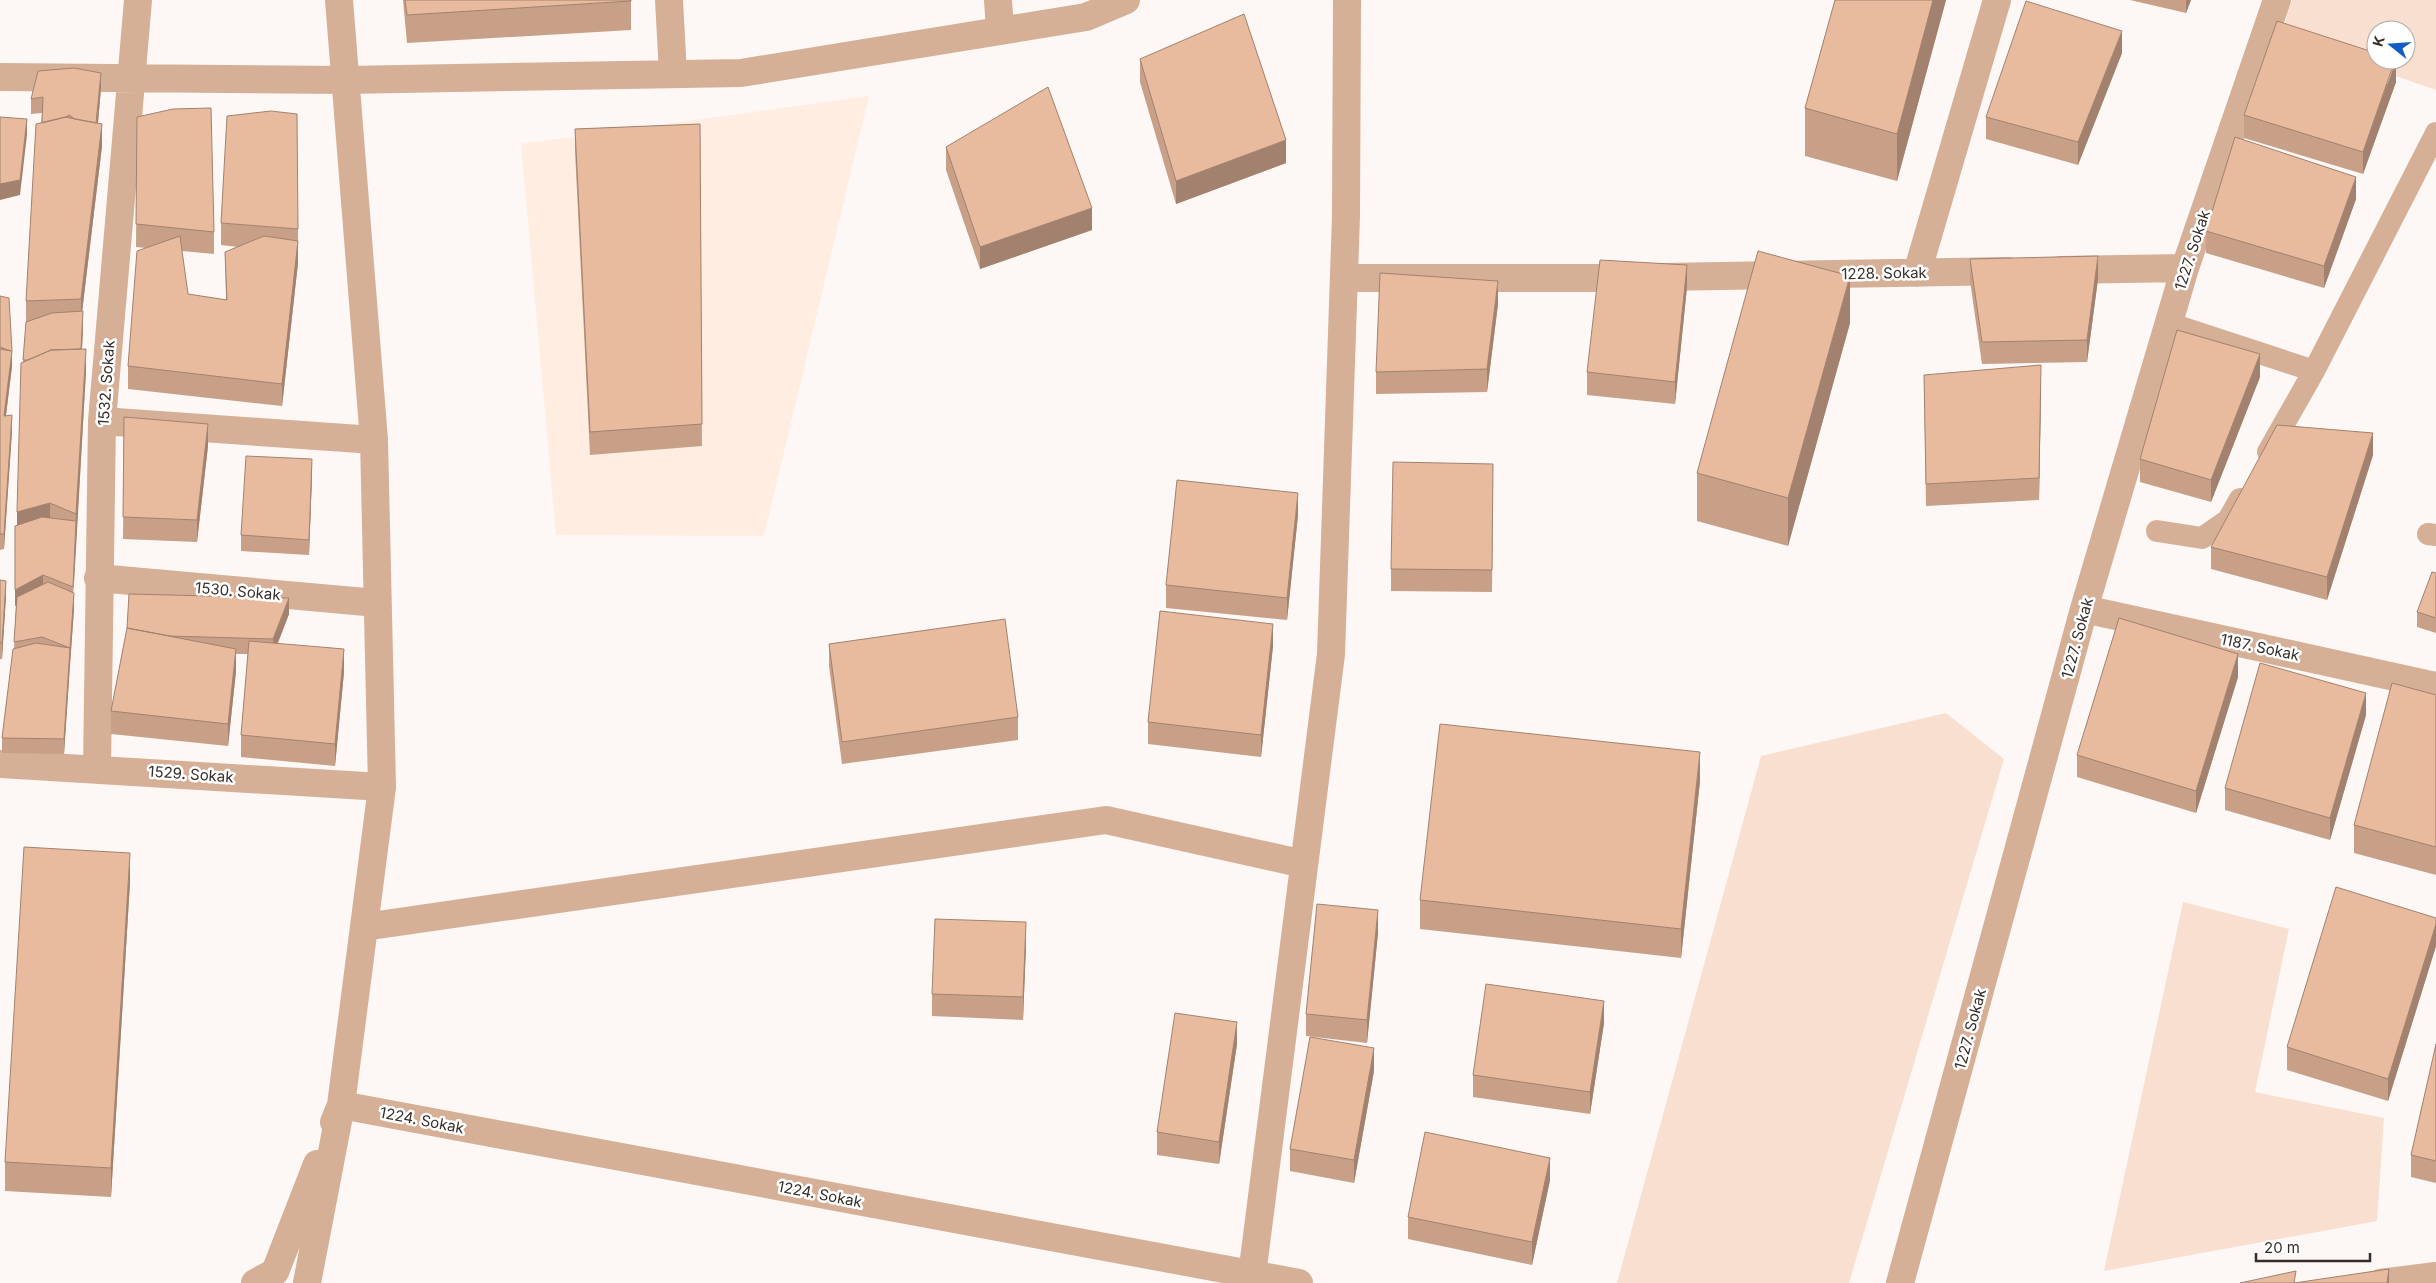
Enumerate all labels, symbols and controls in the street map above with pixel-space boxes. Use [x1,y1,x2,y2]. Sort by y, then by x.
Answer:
north arrow [2366,20,2416,70]
text: K [2368,34,2388,48]
street label: 1227. Sokak [2170,207,2214,292]
street label: 1228. Sokak [1841,263,1928,283]
street label: 1532. Sokak [94,339,119,426]
street label: 1530. Sokak [195,578,282,604]
street label: 1227. Sokak [2057,595,2097,681]
street label: 1187. Sokak [2219,629,2302,665]
street label: 1529. Sokak [148,762,235,787]
street label: 1227. Sokak [1950,986,1990,1072]
street label: 1224. Sokak [378,1103,466,1138]
street label: 1224. Sokak [776,1177,864,1212]
scale bar [2256,1230,2370,1262]
text: 20 m [2264,1238,2300,1257]

